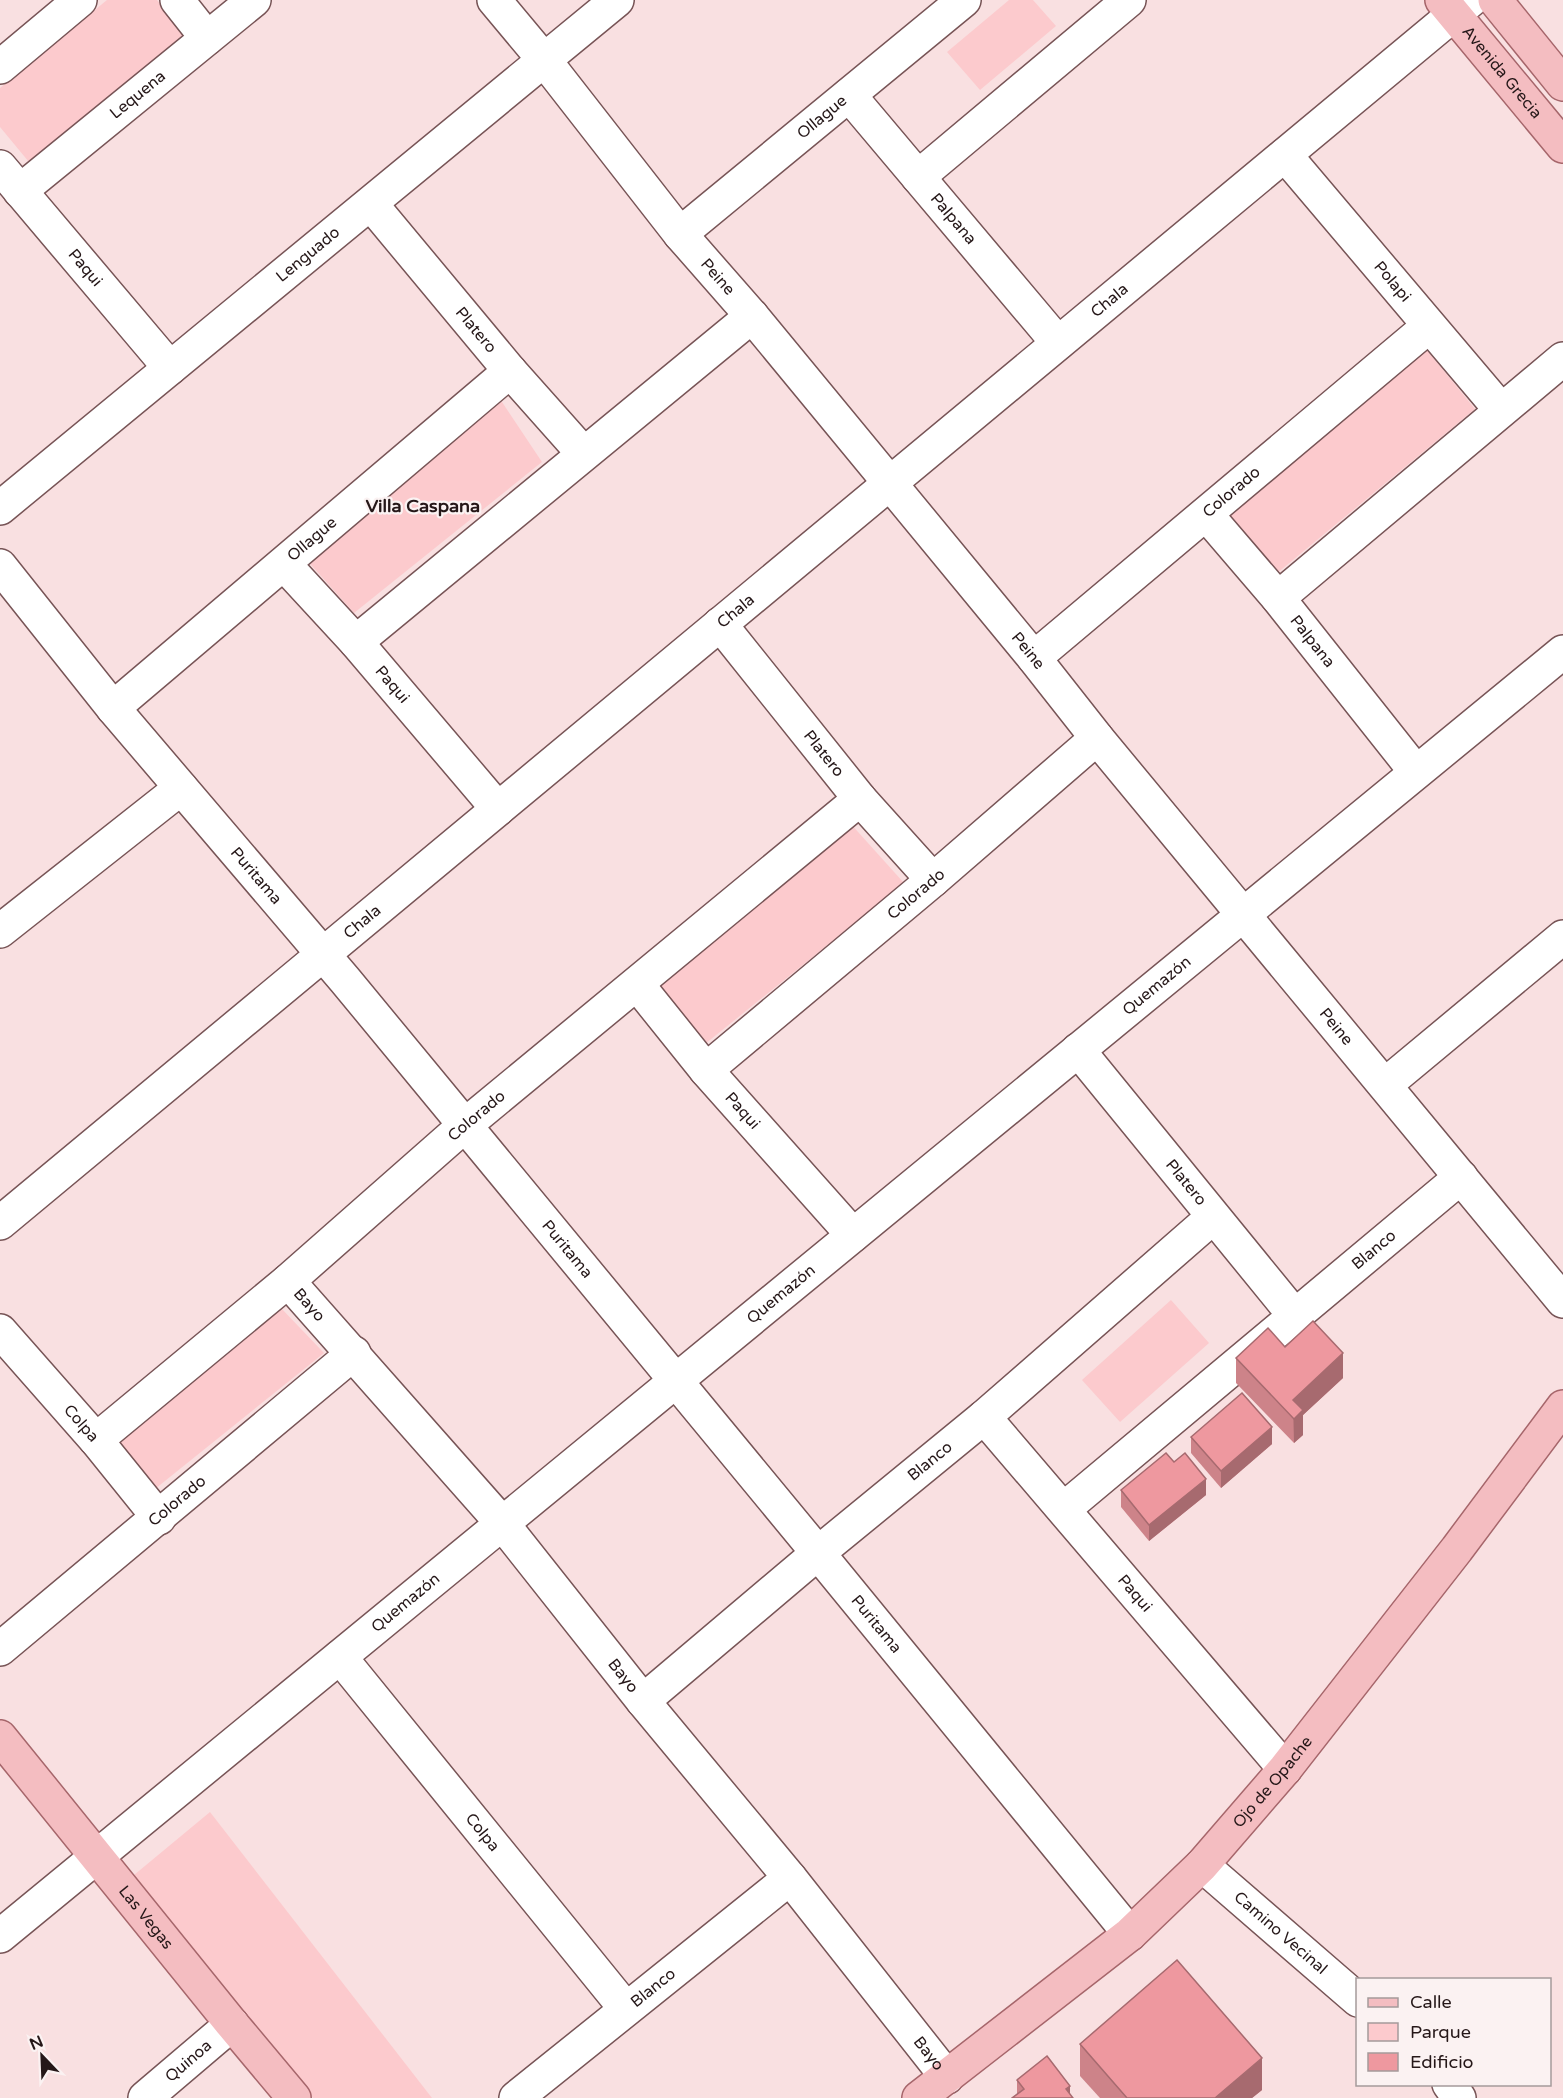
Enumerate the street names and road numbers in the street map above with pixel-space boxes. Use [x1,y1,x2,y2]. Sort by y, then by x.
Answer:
street label: Avenida Grecia [1458,22,1546,123]
street label: Lequena [106,66,170,123]
street label: Ollague [793,91,851,143]
street label: Palpana [926,189,981,249]
street label: Lenguado [272,222,344,286]
street label: Paqui [64,245,107,291]
street label: Peine [696,254,739,299]
street label: Polapi [1369,257,1415,306]
street label: Chala [1087,279,1132,322]
street label: Platero [451,303,501,357]
street label: Colorado [1199,462,1264,522]
street label: Ollague [283,512,341,566]
street label: Chala [713,590,759,633]
street label: Palpana [1286,611,1339,672]
street label: Peine [1007,628,1049,673]
street label: Paqui [371,662,414,707]
street label: Platero [799,726,848,781]
street label: Puritama [226,843,286,909]
street label: Colorado [883,864,949,924]
street label: Chala [339,900,385,943]
street label: Quemazón [1118,952,1195,1020]
street label: Peine [1315,1004,1357,1049]
street label: Colorado [444,1086,510,1146]
street label: Paqui [721,1088,764,1134]
street label: Platero [1161,1155,1211,1210]
street label: Puritama [537,1216,597,1282]
street label: Blanco [1348,1226,1400,1274]
street label: Quemazón [743,1260,820,1328]
street label: Bayo [289,1284,329,1326]
street label: Colpa [59,1400,103,1446]
street label: Blanco [904,1437,956,1485]
street label: Colorado [144,1471,210,1531]
street label: Quemazón [367,1569,444,1637]
street label: Paqui [1113,1570,1156,1616]
street label: Puritama [847,1591,906,1657]
street label: Bayo [603,1655,643,1697]
street label: Ojo de Opache [1229,1732,1317,1832]
street label: Colpa [461,1809,504,1856]
street label: Las Vegas [114,1882,178,1953]
street label: Camino Vecinal [1230,1887,1331,1979]
street label: Blanco [627,1964,680,2012]
street label: Bayo [909,2033,948,2075]
street label: Quinoa [161,2036,216,2087]

